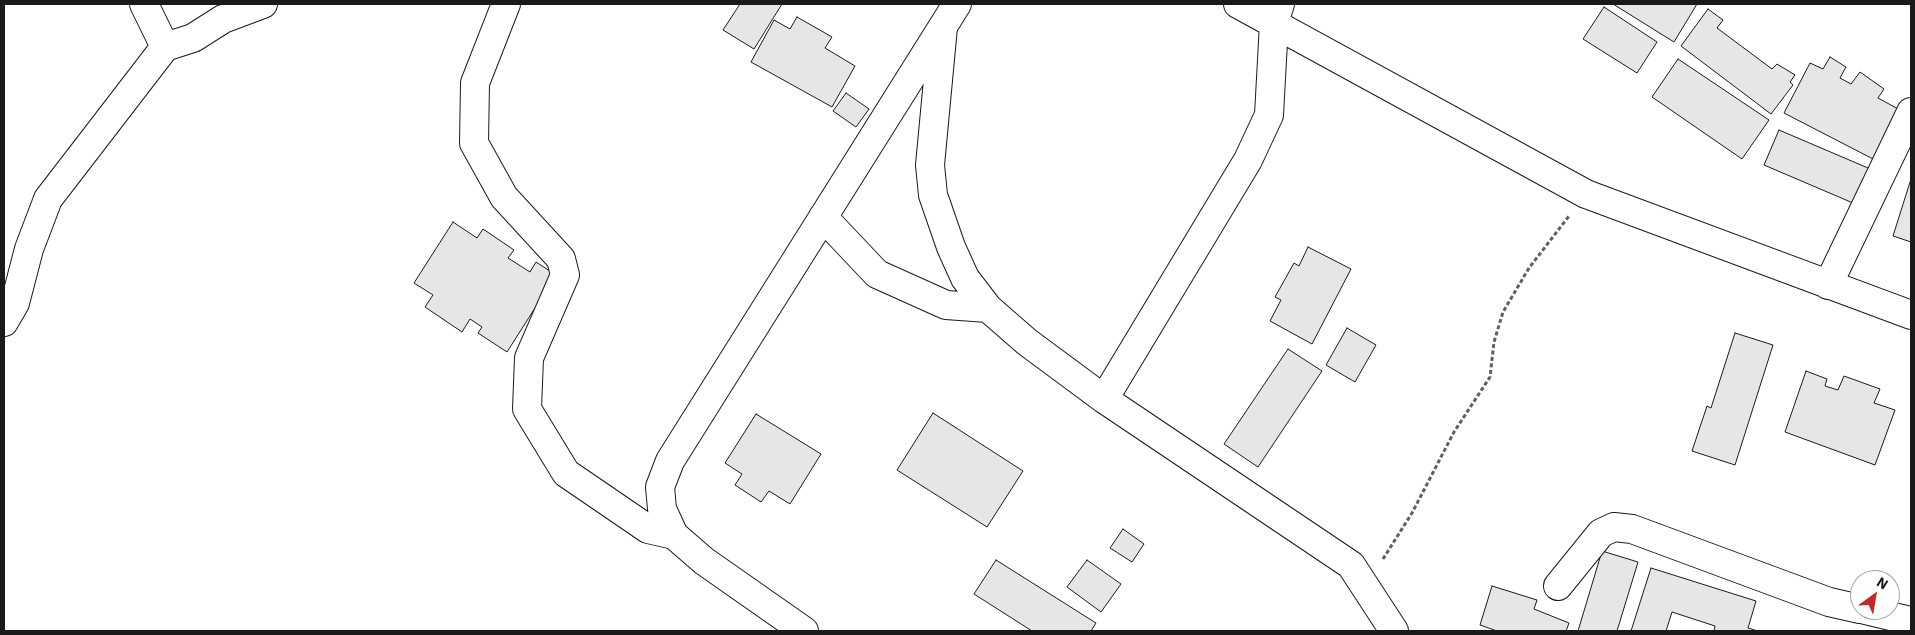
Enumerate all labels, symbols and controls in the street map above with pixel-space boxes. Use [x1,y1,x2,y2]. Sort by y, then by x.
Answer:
north arrow [1850,570,1900,620]
text: N [1873,573,1891,593]

